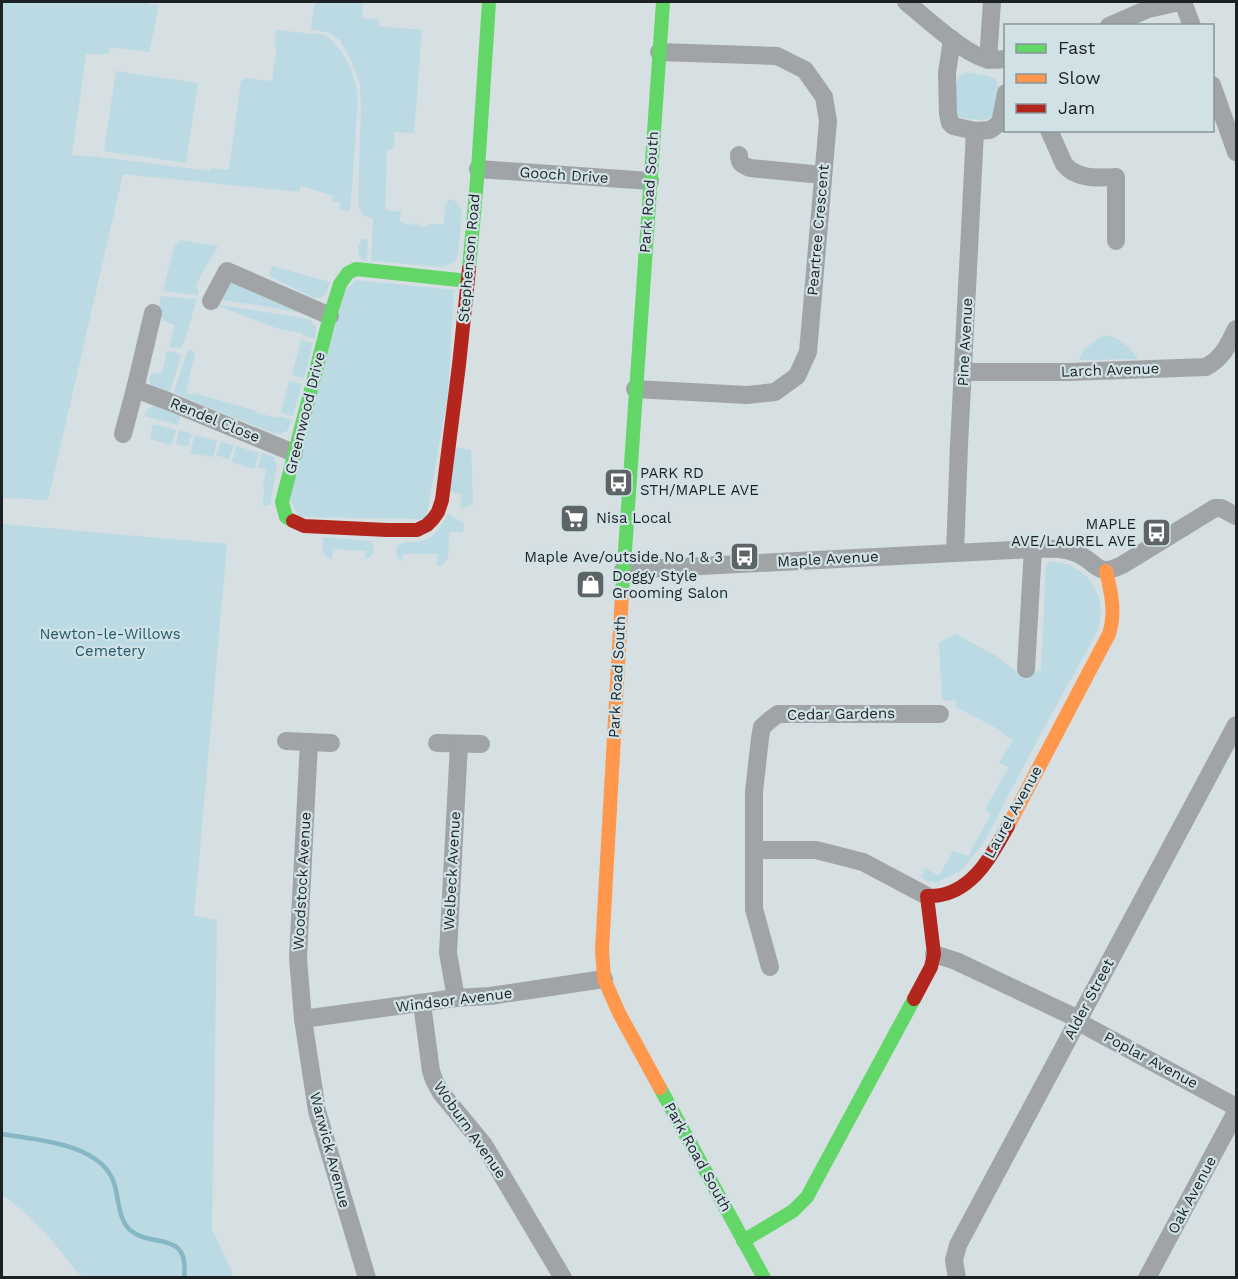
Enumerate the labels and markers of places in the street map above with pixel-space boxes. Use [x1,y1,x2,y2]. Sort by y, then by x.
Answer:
place label: PARK RD STH/MAPLE AVE [640,464,759,499]
bus stop icon: PARK RD STH/MAPLE AVE [603,466,635,498]
supermarket icon: Nisa Local [559,502,591,534]
place label: Nisa Local [596,509,672,527]
place label: MAPLE AVE/LAUREL AVE [1011,515,1136,550]
bus stop icon: MAPLE AVE/LAUREL AVE [1141,517,1173,549]
bus stop icon: Maple Ave/outside No 1 & 3 [728,541,760,573]
place label: Maple Ave/outside No 1 & 3 [524,548,723,566]
place label: Doggy Style Grooming Salon [612,567,728,602]
shop icon: Doggy Style Grooming Salon [575,569,607,601]

